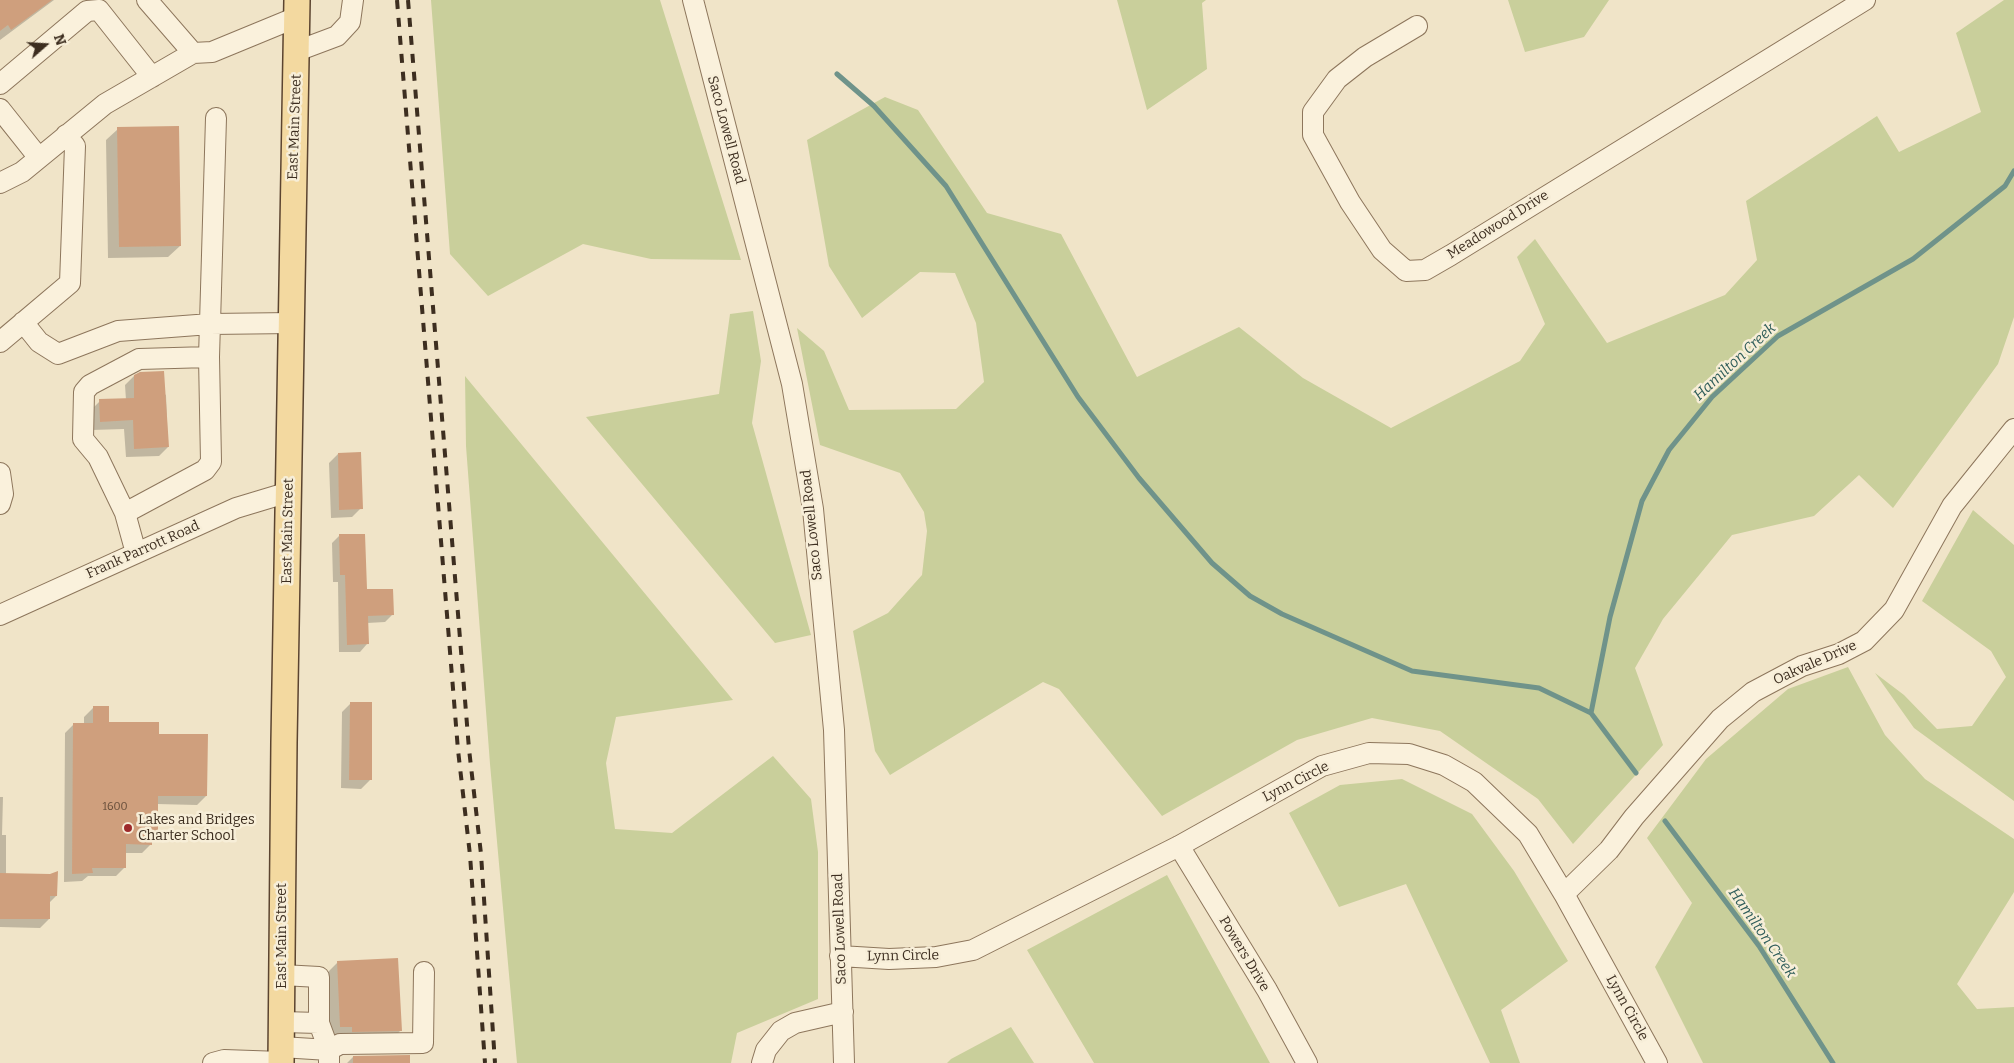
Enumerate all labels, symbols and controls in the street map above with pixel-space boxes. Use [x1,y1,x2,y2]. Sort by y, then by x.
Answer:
north arrow [20,20,70,70]
text: N [50,32,69,48]
street label: East Main Street [285,74,305,180]
street label: Saco Lowell Road [703,74,749,186]
street label: Meadowood Drive [1444,187,1552,263]
water label: Hamilton Creek [1690,319,1780,405]
street label: Saco Lowell Road [798,469,826,581]
street label: East Main Street [279,478,297,584]
street label: Frank Parrott Road [84,518,202,582]
street label: Oakvale Drive [1771,637,1859,689]
street label: Lynn Circle [1260,758,1332,806]
house number: 1600 [102,800,128,814]
place label: Lakes and Bridges Charter School [138,812,255,844]
marker: Lakes and Bridges Charter School [122,822,134,834]
street label: Saco Lowell Road [830,873,850,985]
street label: East Main Street [274,883,290,989]
water label: Hamilton Creek [1724,885,1800,981]
street label: Powers Drive [1215,913,1273,995]
street label: Lynn Circle [867,947,939,965]
street label: Lynn Circle [1602,972,1652,1044]

